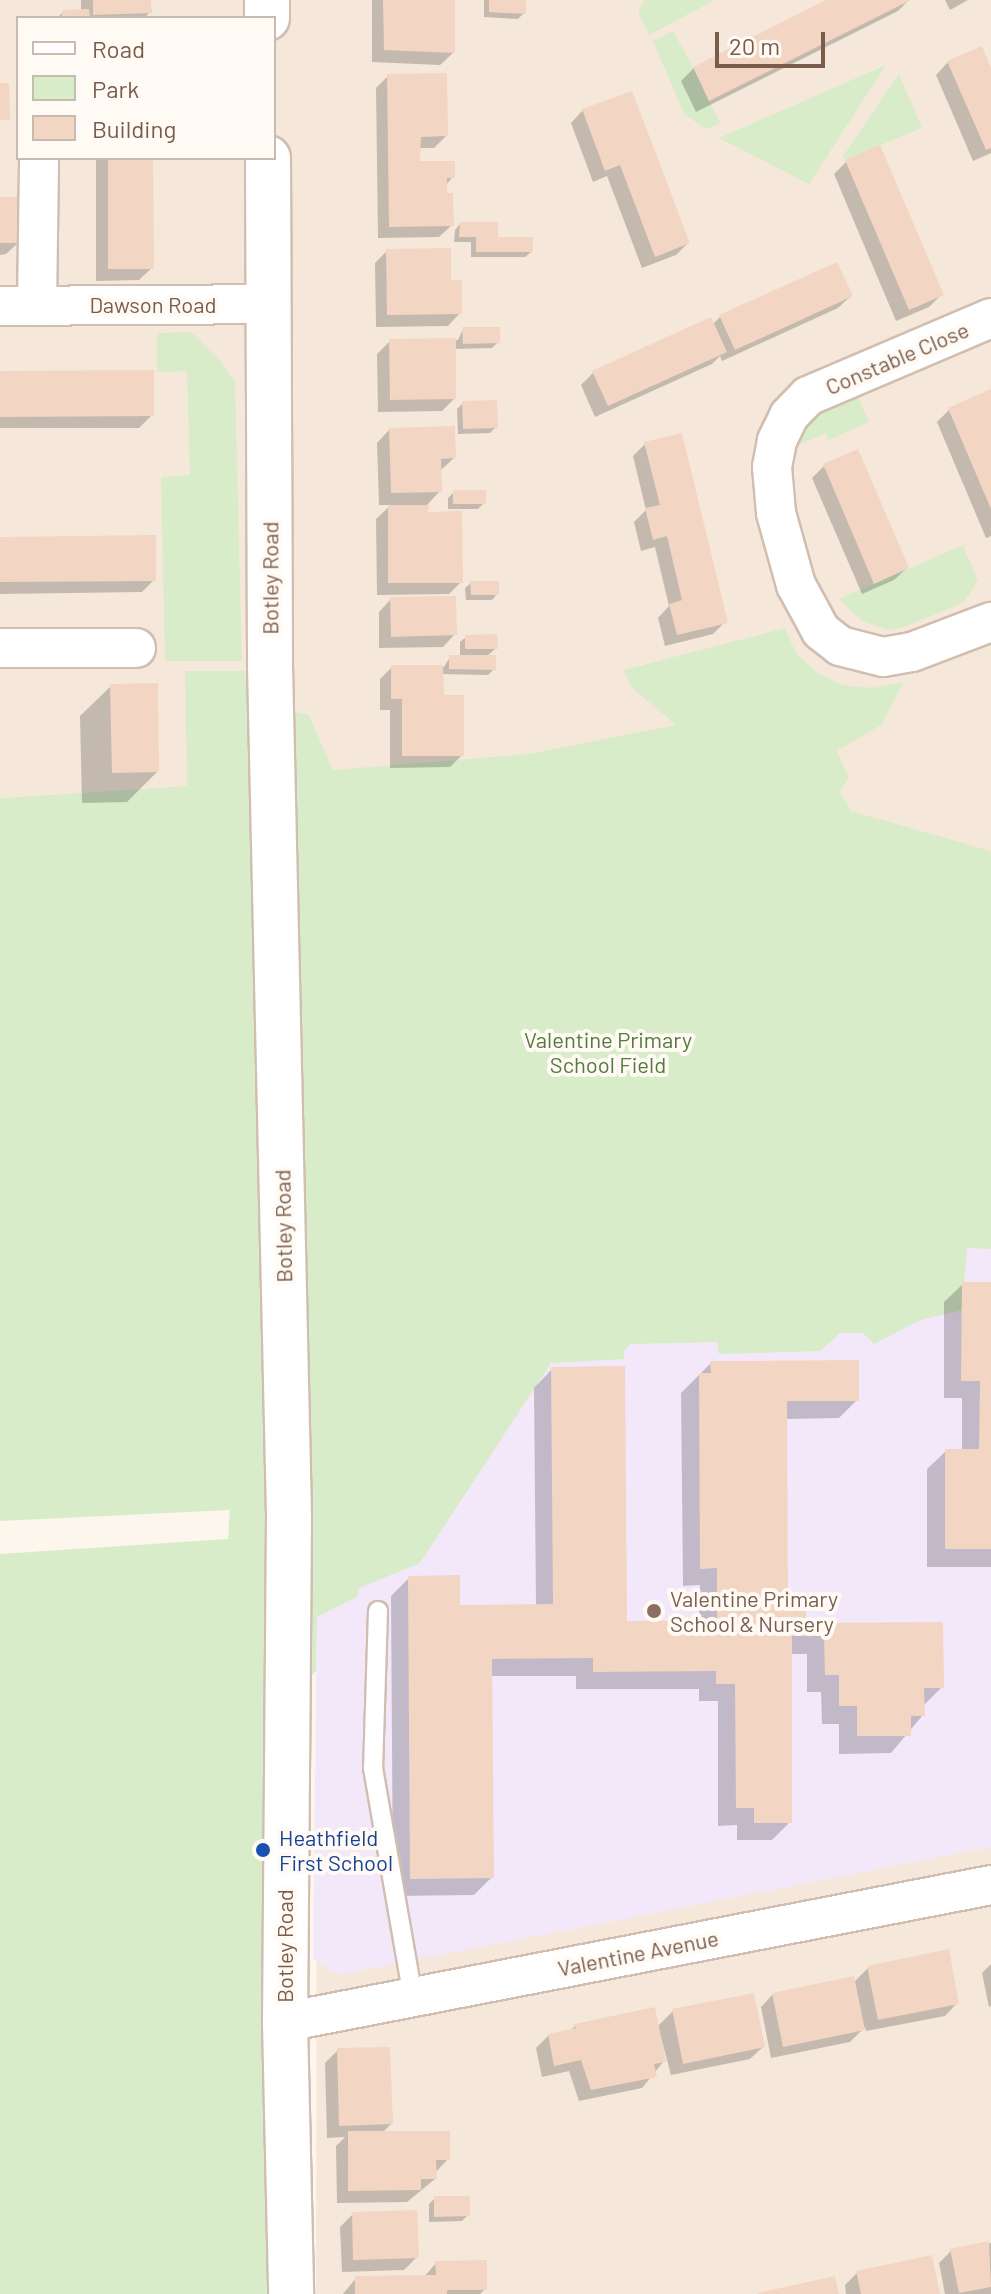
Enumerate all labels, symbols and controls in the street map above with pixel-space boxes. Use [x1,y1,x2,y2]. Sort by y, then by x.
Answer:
legend [16,16,276,160]
scale bar [719,16,829,66]
text: 20 m [729,31,780,60]
text: Road [92,34,145,63]
text: Park [92,74,139,103]
text: Building [92,114,176,143]
street label: Dawson Road [89,292,217,318]
street label: Constable Close [821,316,973,400]
street label: Botley Road [257,521,283,635]
park label: Valentine Primary School Field [524,1026,692,1078]
street label: Botley Road [269,1169,297,1283]
place label: Valentine Primary School & Nursery [670,1585,838,1636]
marker: Valentine Primary School & Nursery [645,1602,663,1620]
place label: Heathfield First School [279,1824,393,1876]
marker: Heathfield First School [254,1841,272,1859]
street label: Botley Road [272,1889,298,2003]
street label: Valentine Avenue [555,1924,721,1982]

